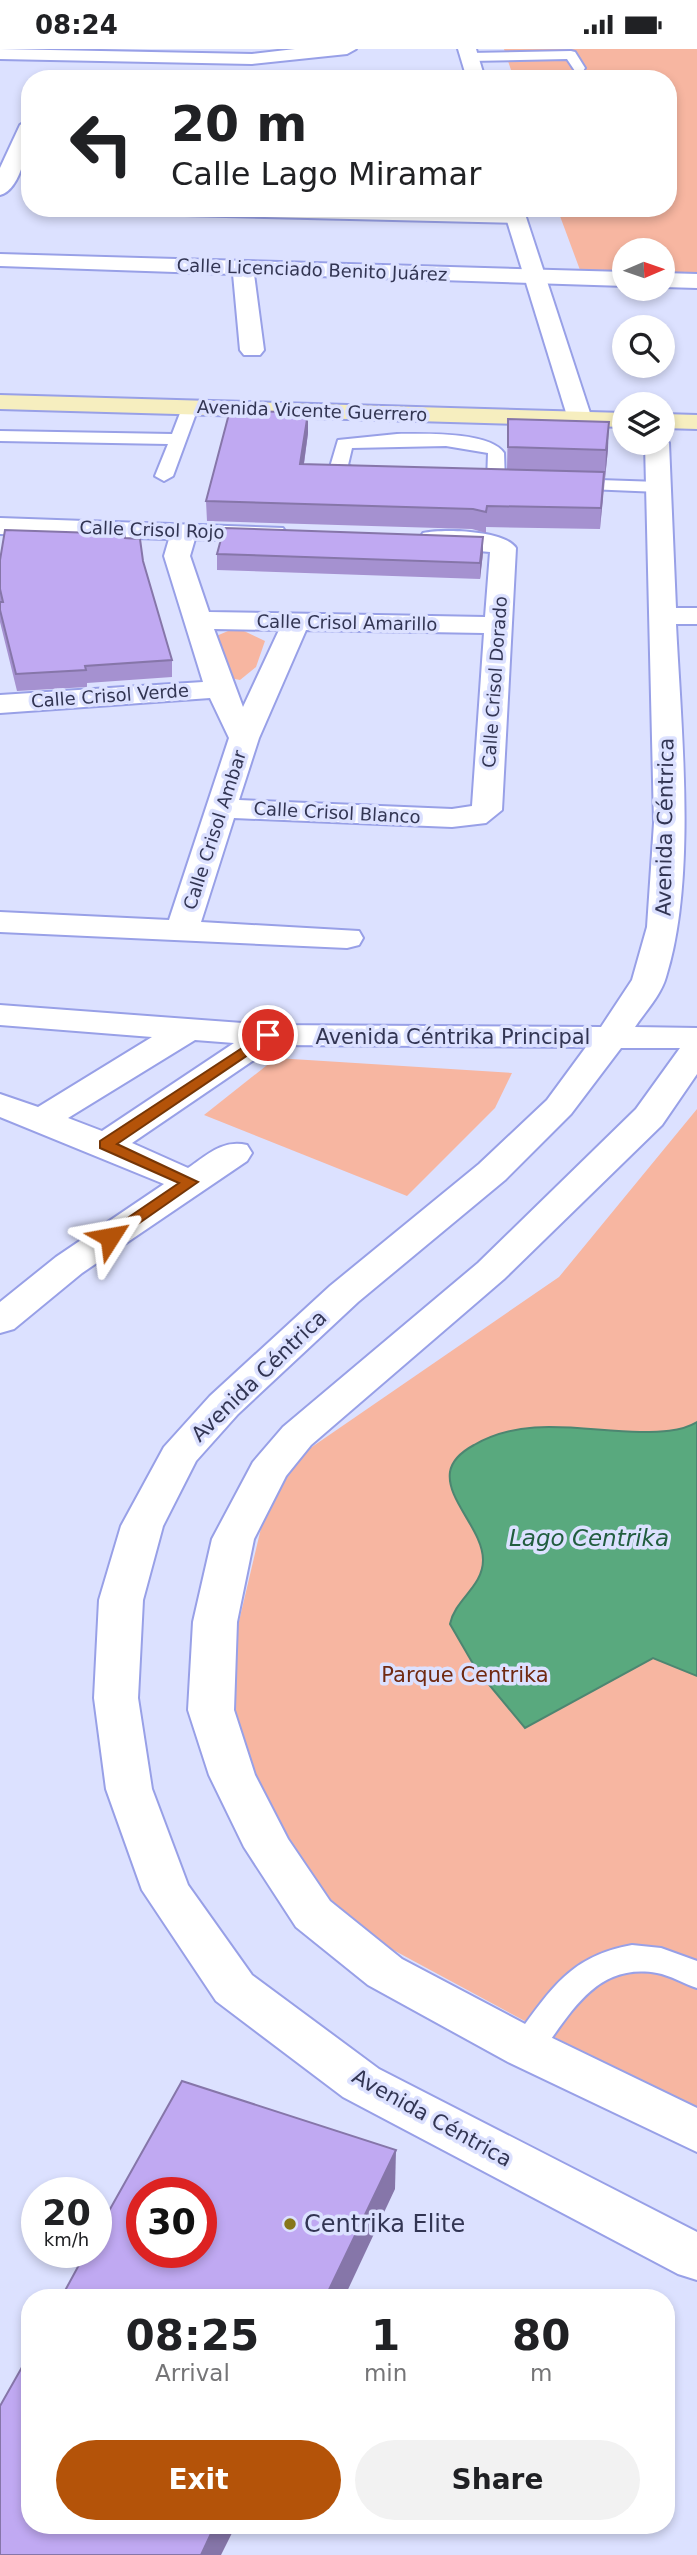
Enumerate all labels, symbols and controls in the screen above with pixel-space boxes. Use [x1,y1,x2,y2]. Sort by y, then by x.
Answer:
text: 08:24 [35,10,118,40]
text: 20 m [171,96,307,153]
icon: left [56,98,147,189]
text: Calle Lago Miramar [171,155,481,193]
north arrow [612,238,676,301]
map controls [612,238,675,455]
street label: Calle Licenciado Benito Juárez [176,254,448,285]
button: search [612,315,675,378]
button: layers [612,392,675,455]
street label: Avenida Vicente Guerrero [197,396,427,425]
street label: Calle Crisol Rojo [79,516,225,543]
street label: Calle Crisol Dorado [478,595,511,769]
street label: Calle Crisol Amarillo [256,610,438,635]
street label: Calle Crisol Verde [30,680,190,711]
street label: Avenida Céntrica [651,738,679,916]
street label: Calle Crisol Ambar [179,747,250,912]
street label: Calle Crisol Blanco [253,798,421,827]
pin [238,1005,298,1065]
icon: arrive [249,1016,287,1054]
street label: Avenida Céntrika Principal [316,1025,590,1049]
position arrow [73,1200,147,1274]
street label: Avenida Céntrica [186,1305,332,1447]
water label: Lago Centrika [509,1525,669,1551]
park label: Parque Centrika [381,1663,549,1687]
street label: Avenida Céntrica [348,2064,516,2172]
speed limit sign: 30 [126,2177,217,2268]
text: 20 [42,2193,91,2233]
place label: Centrika Elite [304,2210,465,2238]
marker: Centrika Elite [282,2216,298,2232]
text: km/h [44,2229,89,2250]
text: 08:25 [126,2311,259,2360]
text: 1 [371,2311,400,2360]
text: 80 [512,2311,570,2360]
text: Arrival [155,2360,230,2386]
text: min [364,2360,407,2386]
text: m [530,2360,552,2386]
button: Exit [56,2440,341,2520]
button: Share [355,2440,640,2520]

